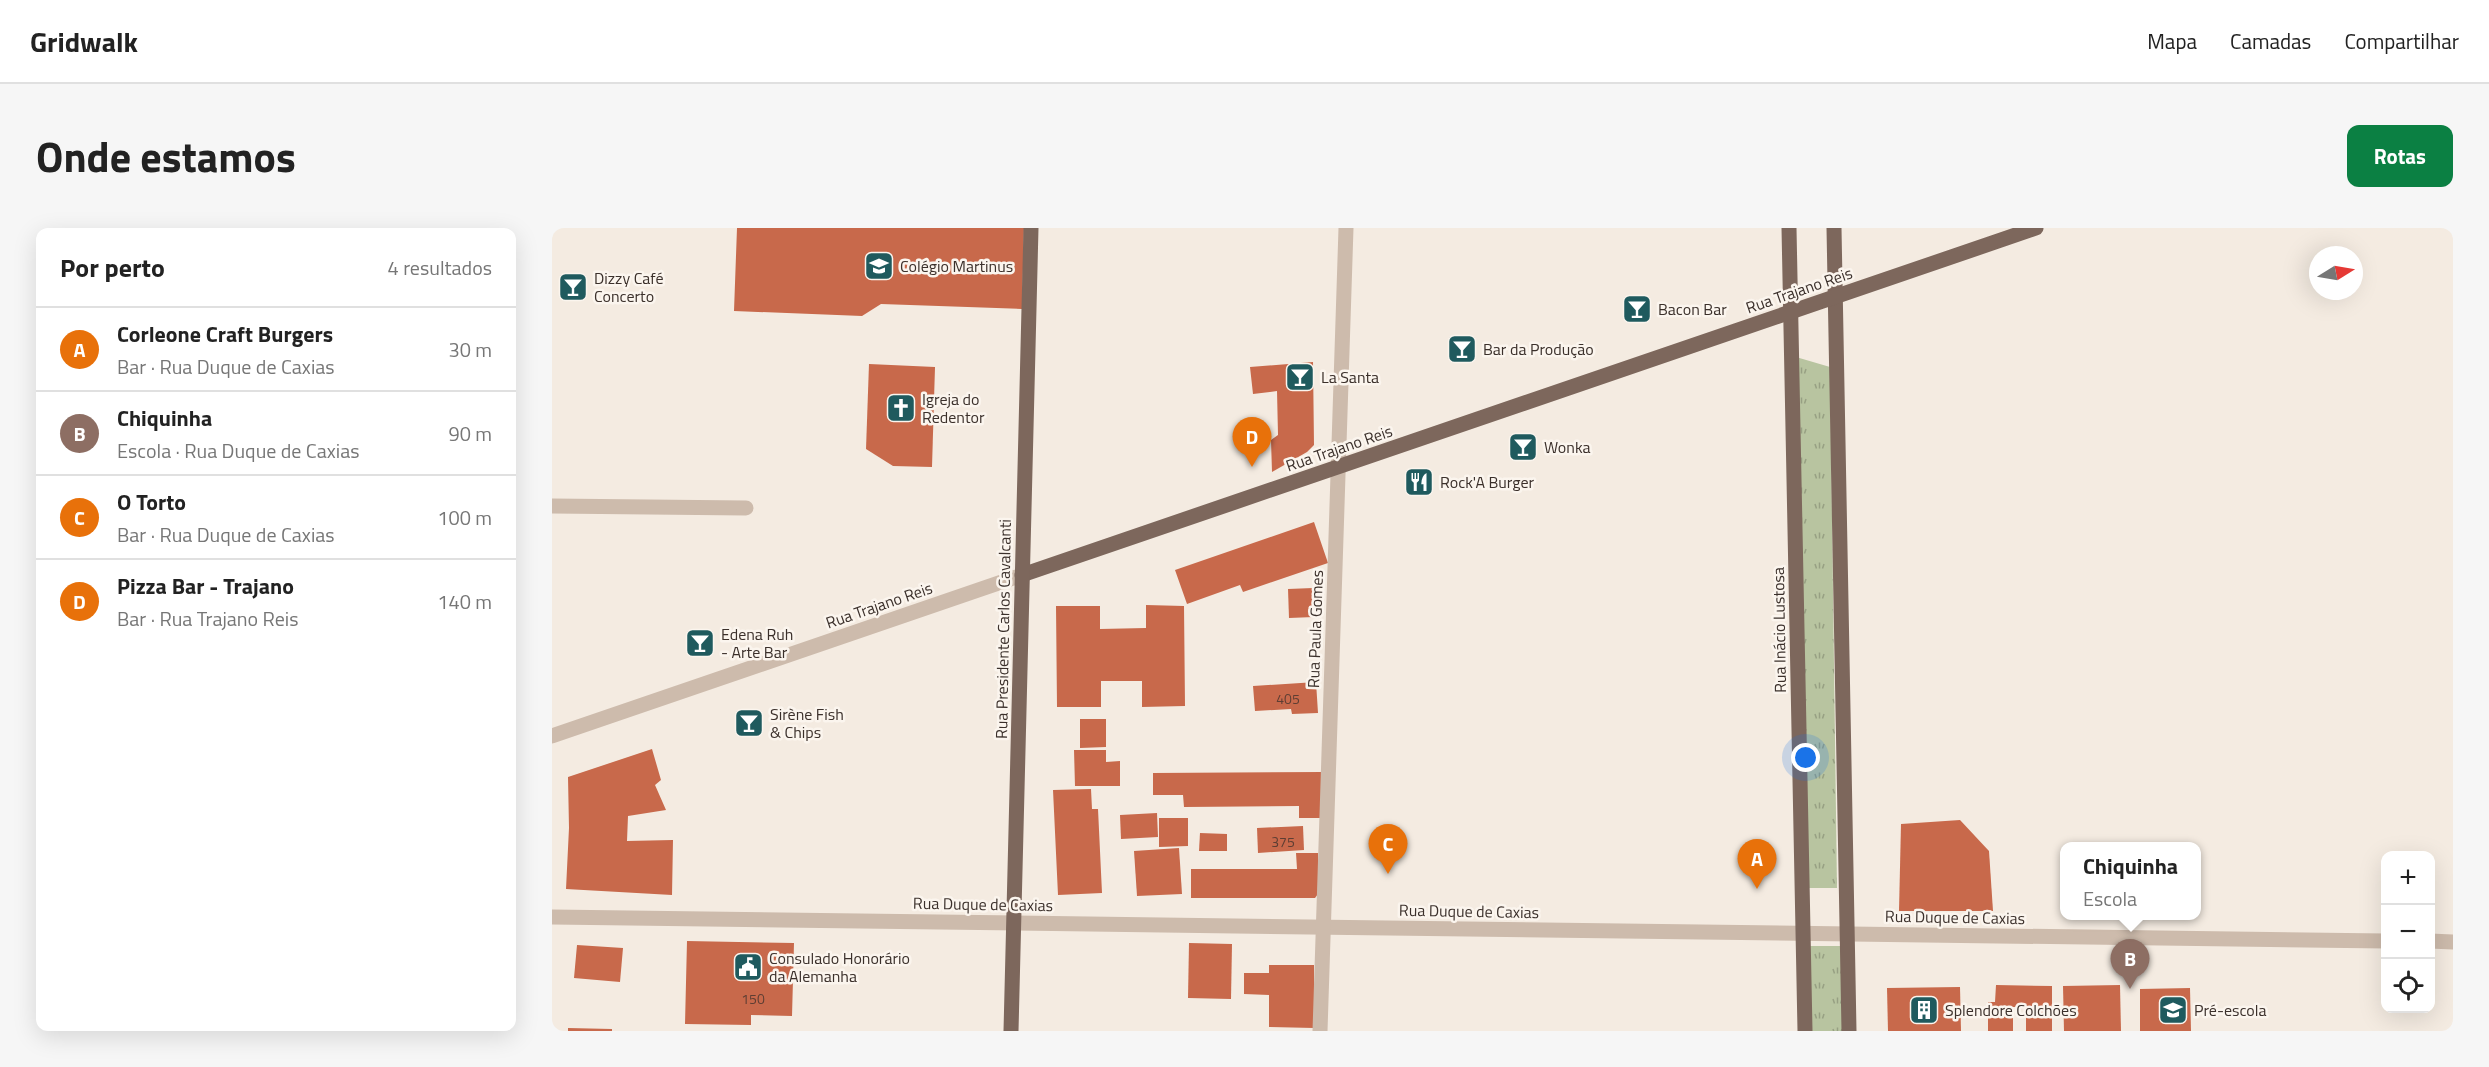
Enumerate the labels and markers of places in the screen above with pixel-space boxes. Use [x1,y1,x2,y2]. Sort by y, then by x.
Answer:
school or university icon: Colégio Martinus [863,250,895,282]
place label: Colégio Martinus [900,254,1013,278]
place label: Dizzy Café Concerto [594,266,664,308]
bar icon: Dizzy Café Concerto [557,271,589,303]
bar icon: Bacon Bar [1621,293,1653,325]
place label: Bacon Bar [1658,297,1727,321]
bar icon: Bar da Produção [1446,333,1478,365]
place label: Bar da Produção [1483,337,1594,361]
bar icon: La Santa [1284,361,1316,393]
place label: La Santa [1321,365,1379,389]
place label: Igreja do Redentor [922,387,985,429]
church icon: Igreja do Redentor [885,392,917,424]
pin: D [1232,418,1272,467]
bar icon: Wonka [1507,431,1539,463]
place label: Wonka [1544,435,1591,459]
restaurant icon: Rock'A Burger [1403,466,1435,498]
place label: Rock'A Burger [1440,470,1535,494]
place label: Edena Ruh - Arte Bar [721,622,793,664]
bar icon: Edena Ruh - Arte Bar [684,627,716,659]
place label: Sirène Fish & Chips [770,702,844,744]
bar icon: Sirène Fish & Chips [733,707,765,739]
pin: C [1368,824,1408,874]
pin: A [1738,840,1776,889]
pin: B [2110,940,2150,989]
place label: Consulado Honorário da Alemanha [769,946,910,988]
public building icon: Consulado Honorário da Alemanha [732,951,764,983]
building icon: Splendore Colchões [1908,994,1940,1026]
school or university icon: Pré-escola [2157,994,2189,1026]
place label: Splendore Colchões [1945,998,2077,1022]
place label: Pré-escola [2194,998,2267,1022]

